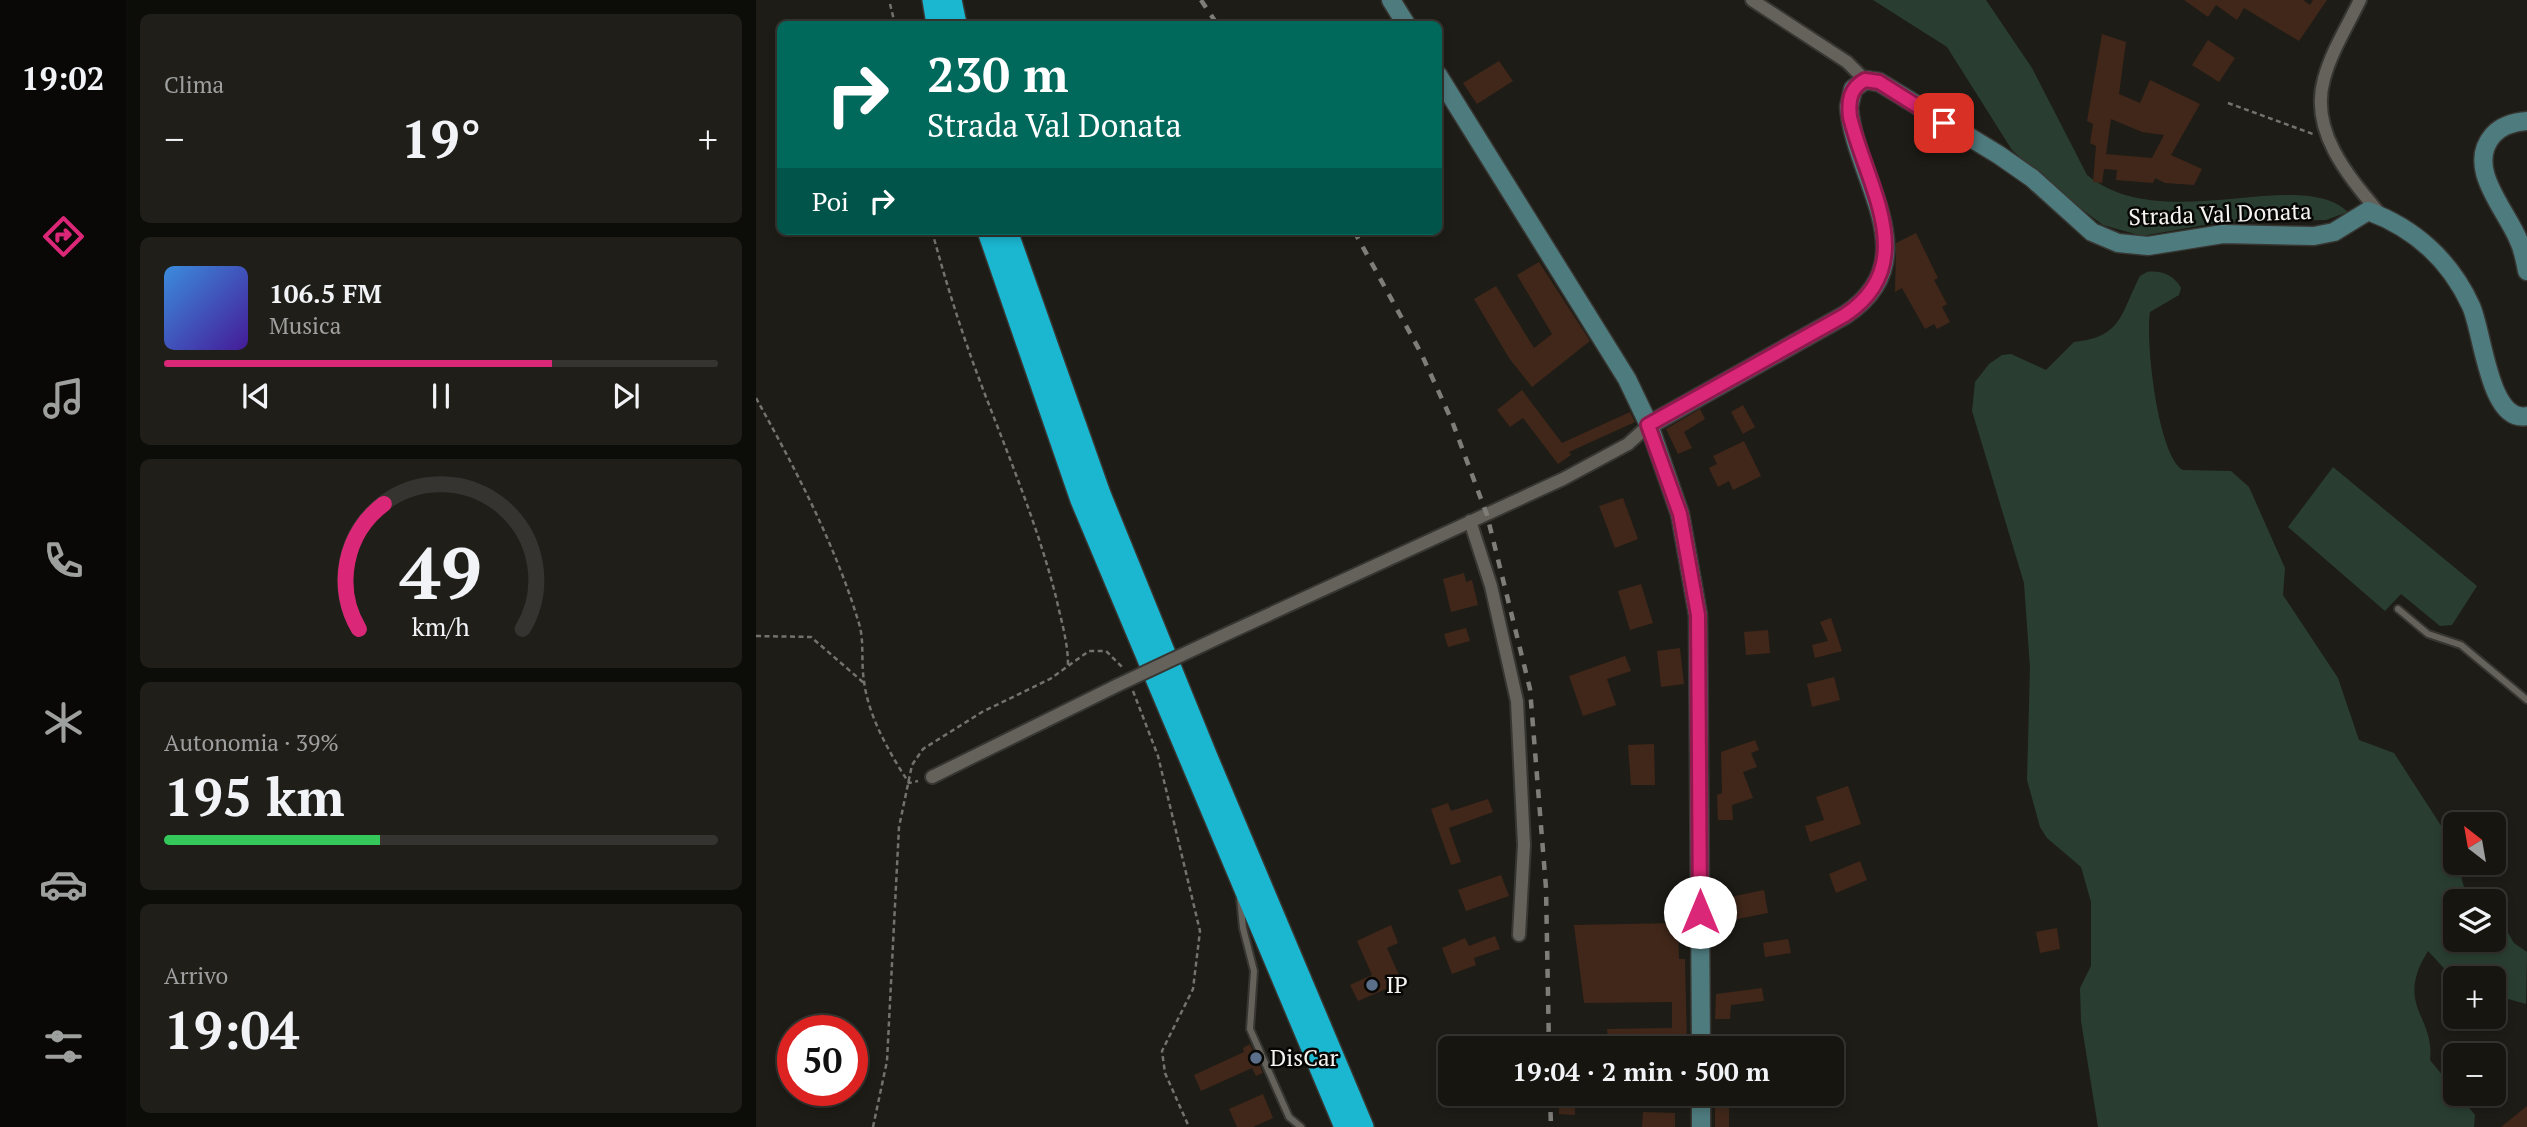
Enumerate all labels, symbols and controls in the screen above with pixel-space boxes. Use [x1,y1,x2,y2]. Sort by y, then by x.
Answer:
text: 230 m [927,41,1069,106]
icon: right [812,49,903,140]
text: 19:02 [21,57,105,99]
text: Clima [164,69,224,100]
pin [1914,93,1974,153]
text: 19° [401,104,481,173]
text: Strada Val Donata [927,104,1182,146]
icon: arrive [1925,104,1963,142]
text: − [164,114,184,164]
text: + [698,114,718,164]
icon: right [863,182,901,220]
text: Poi [812,184,849,218]
street label: Strada Val Donata [2128,195,2312,232]
icon: directions [39,212,88,261]
text: 106.5 FM [269,276,382,310]
text: Musica [269,310,341,341]
icon: music [39,374,88,423]
icon: previous [237,377,275,415]
icon: pause [422,377,460,415]
icon: next [607,377,645,415]
text: 49 [400,524,482,621]
icon: phone [39,536,88,585]
text: km/h [412,610,470,643]
icon: climate [39,698,88,747]
text: Autonomia · 39% [164,727,339,758]
text: 195 km [164,762,345,831]
north arrow [2443,812,2506,875]
map controls [2443,812,2506,1106]
icon: car [39,860,88,909]
position arrow [1663,875,1737,949]
button: layers [2443,889,2506,952]
text: Arrivo [164,960,228,991]
button: + [2443,966,2506,1029]
place label: IP [1386,969,1408,1000]
marker: IP [1364,977,1380,993]
text: 19:04 [164,995,299,1064]
speed limit sign: 50 [777,1015,868,1106]
icon: filters [39,1022,88,1071]
place label: DisCar [1270,1042,1339,1073]
button: − [2443,1043,2506,1106]
marker: DisCar [1248,1050,1264,1066]
text: 19:04 · 2 min · 500 m [1512,1054,1770,1088]

